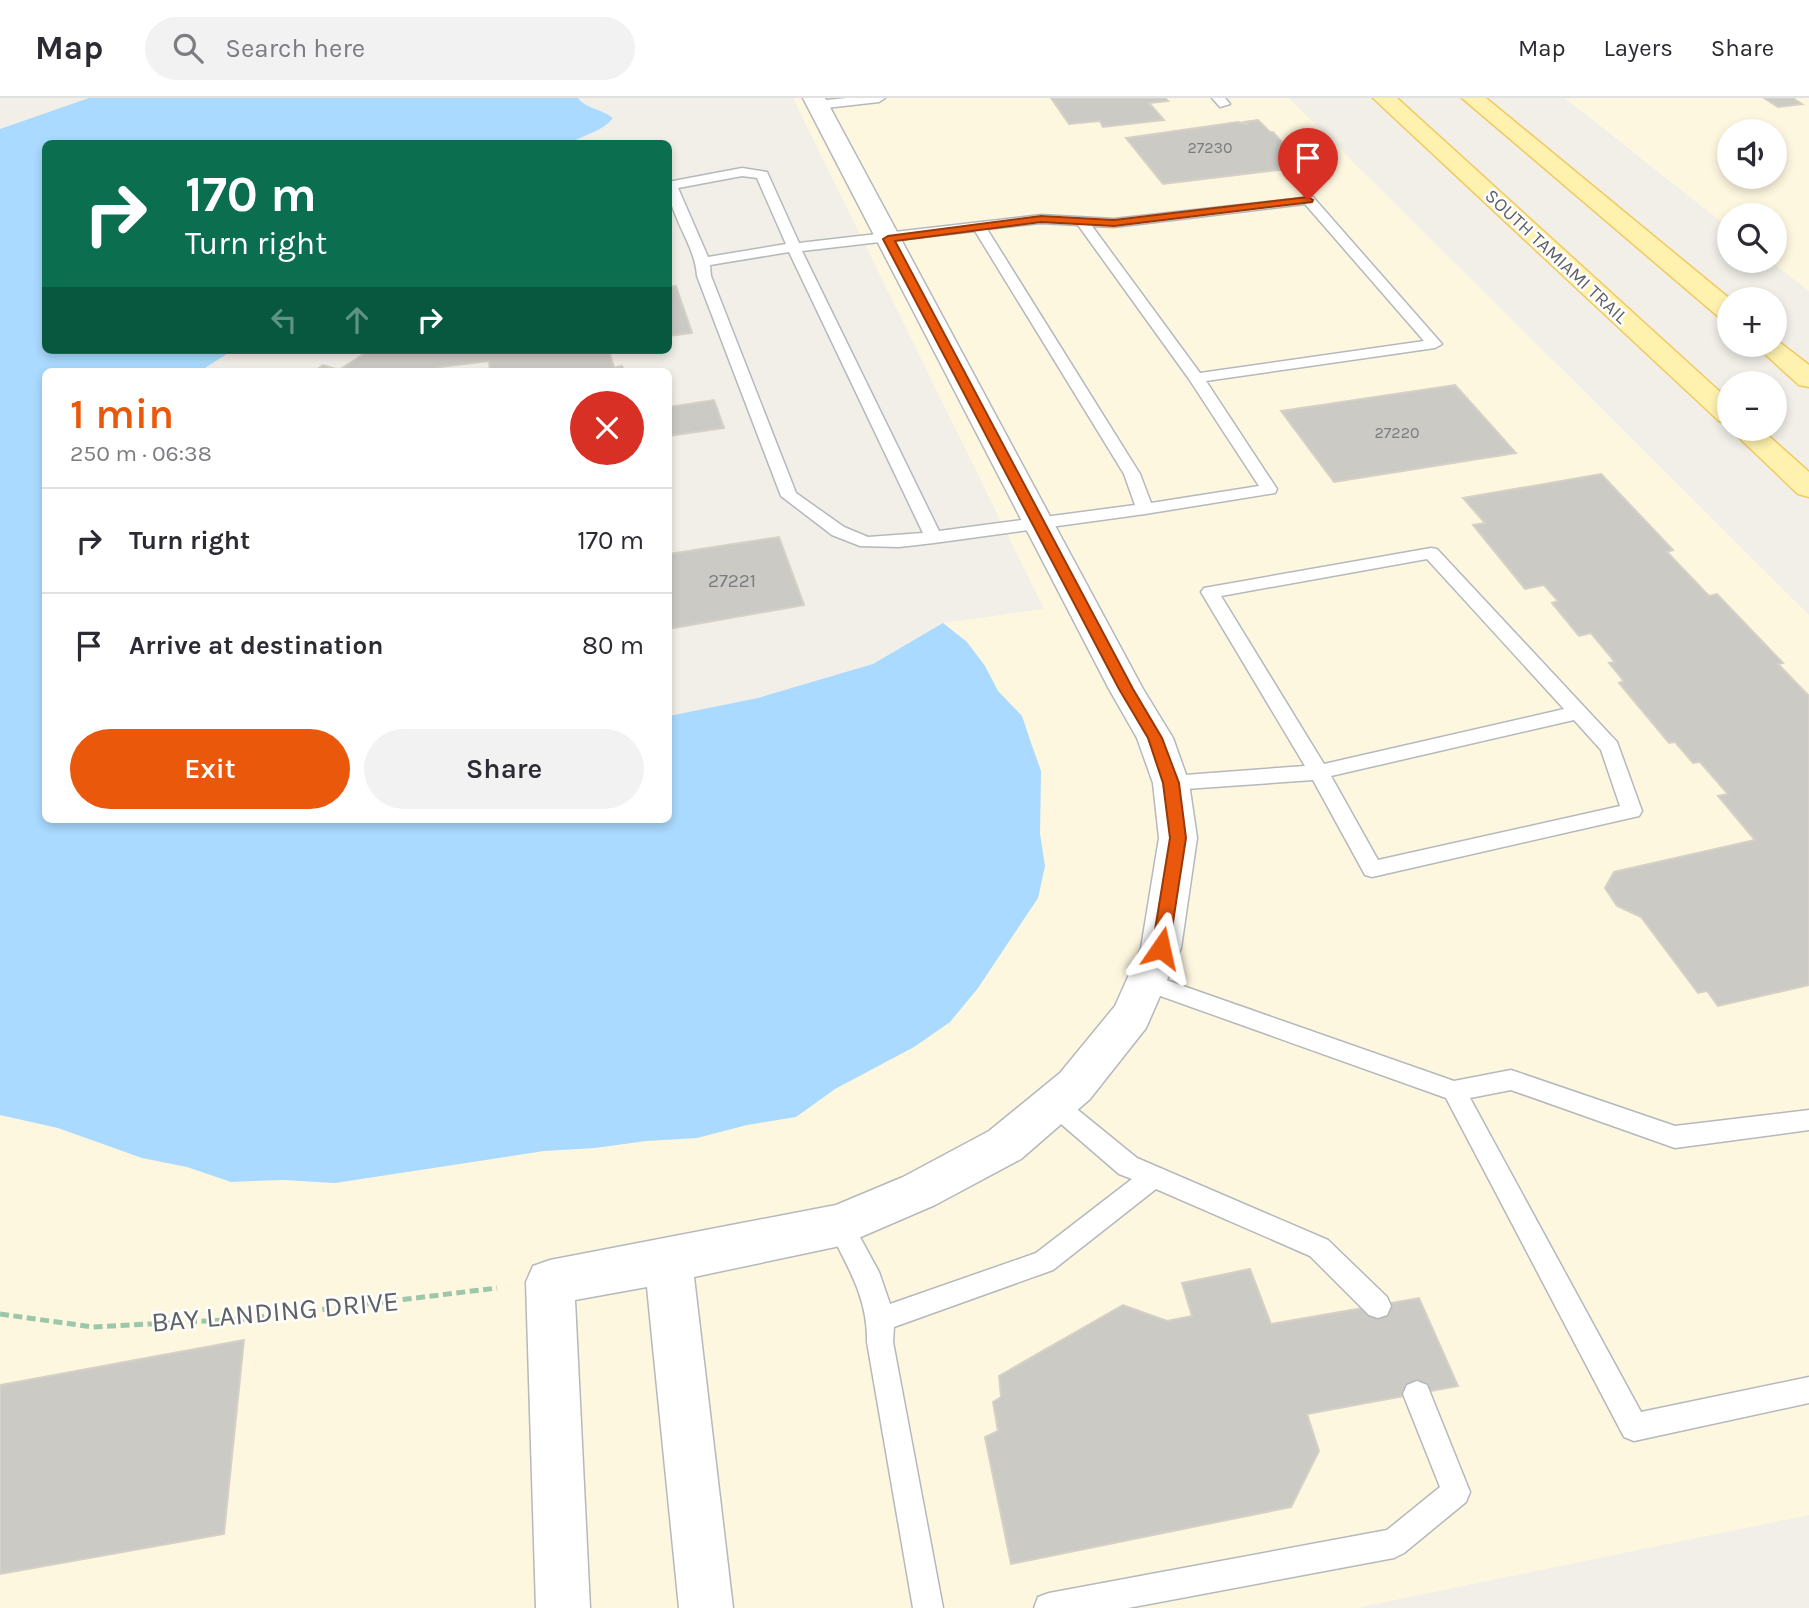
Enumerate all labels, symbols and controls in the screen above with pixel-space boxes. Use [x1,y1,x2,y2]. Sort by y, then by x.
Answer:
search box [145,17,635,80]
text: Map [35,29,103,67]
icon: search [169,29,207,67]
text: Search here [225,33,365,64]
text: Map [1518,34,1566,62]
text: Layers [1604,34,1673,62]
text: Share [1711,34,1774,62]
map controls [1717,119,1787,441]
button: sound [1717,119,1787,189]
pin [1278,128,1338,200]
house number: 27230 [1188,138,1233,157]
icon: arrive [1289,139,1327,177]
text: 170 m [185,166,317,223]
icon: right [70,168,161,259]
street label: SOUTH TAMIAMI TRAIL [1480,185,1632,329]
button: search [1717,203,1787,273]
text: Turn right [185,225,327,262]
button: + [1717,287,1787,357]
icon: left [265,301,303,339]
icon: ahead [338,301,376,339]
icon: right [411,301,449,339]
button: − [1717,371,1787,441]
text: 1 min [70,389,174,439]
button: close [570,391,644,465]
house number: 27220 [1375,423,1419,442]
text: 250 m · 06:38 [70,440,212,467]
icon: right [70,522,108,560]
text: Turn right [129,525,250,556]
text: 170 m [577,525,644,556]
house number: 27221 [708,570,756,592]
icon: arrive [70,627,108,665]
text: Arrive at destination [129,630,383,661]
text: 80 m [582,630,644,661]
button: Exit [70,729,350,809]
button: Share [364,729,644,809]
position arrow [1124,911,1198,985]
street label: BAY LANDING DRIVE [150,1284,400,1339]

